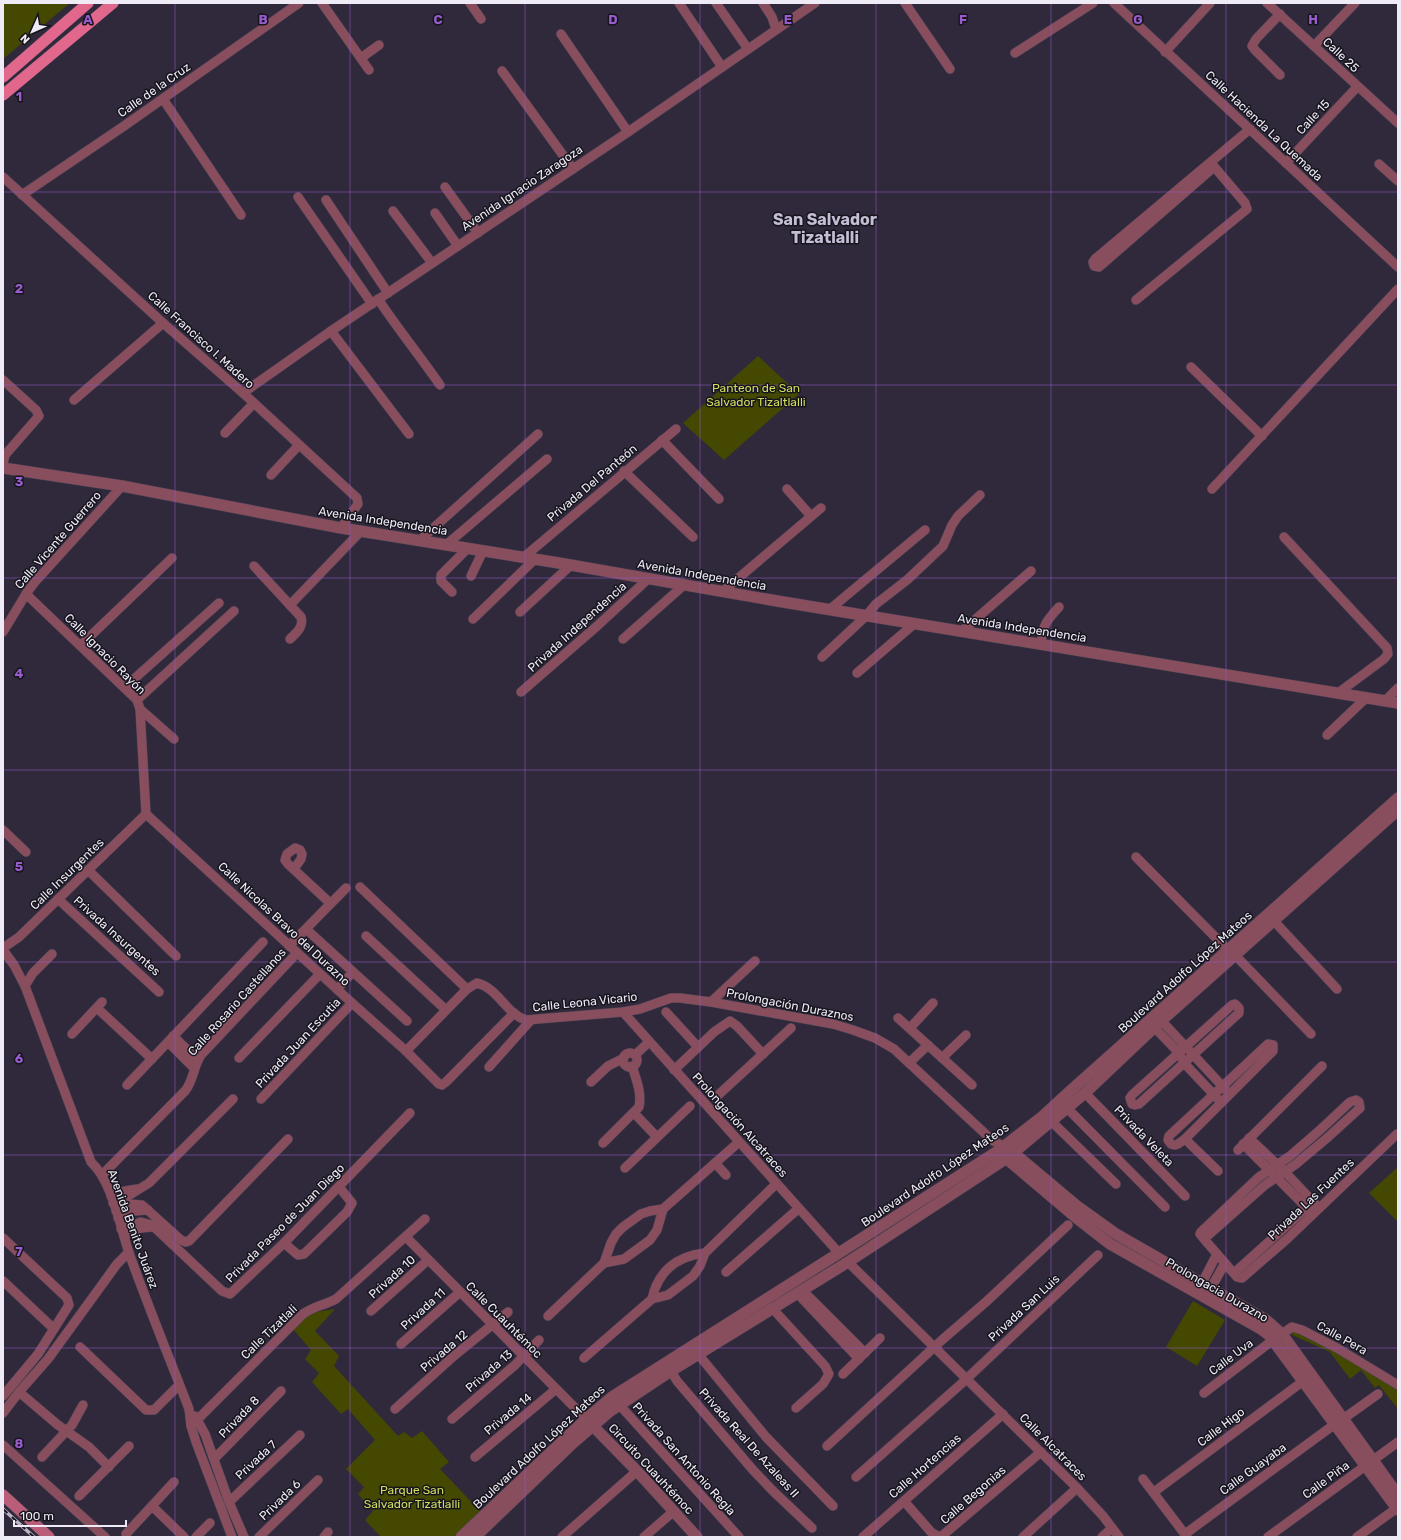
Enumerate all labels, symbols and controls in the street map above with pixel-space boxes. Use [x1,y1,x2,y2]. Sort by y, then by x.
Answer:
north arrow [12,12,52,52]
text: A [83,12,93,27]
text: B [258,12,268,27]
text: C [433,12,443,27]
text: D [608,12,618,27]
text: E [784,12,792,27]
text: F [959,12,967,27]
text: G [1133,12,1143,27]
text: H [1308,12,1318,27]
text: N [18,31,33,46]
street label: Calle 25 [1320,35,1362,75]
street label: Calle de la Cruz [115,60,193,120]
street label: Calle Hacienda La Quemada [1203,68,1325,184]
text: 1 [16,89,22,104]
street label: Calle 15 [1293,97,1333,137]
street label: Avenida Ignacio Zaragoza [459,142,585,234]
district label: San Salvador Tizatlalli [773,210,878,247]
text: 2 [15,281,23,296]
street label: Calle Francisco I. Madero [145,289,257,391]
park label: Panteon de San Salvador Tizaltlalli [706,381,806,409]
street label: Privada Del Panteón [544,441,640,525]
text: 3 [15,474,24,489]
street label: Calle Vicente Guerrero [12,488,104,592]
street label: Avenida Independencia [317,504,449,538]
street label: Avenida Independencia [637,557,767,593]
street label: Privada Independencia [525,579,629,675]
street label: Calle Ignacio Rayón [62,611,148,697]
street label: Avenida Independencia [956,611,1088,645]
text: 4 [15,666,24,681]
street label: Calle Insurgentes [27,835,107,913]
text: 5 [15,859,23,874]
street label: Calle Nicolas Bravo del Durazno [215,859,353,989]
street label: Privada Insurgentes [71,893,163,979]
street label: Boulevard Adolfo López Mateos [1115,908,1255,1036]
street label: Calle Rosario Castellanos [185,945,289,1059]
street label: Prolongación Duraznos [725,986,855,1024]
street label: Calle Leona Vicario [532,990,638,1014]
street label: Privada Juan Escutia [253,995,343,1091]
text: 6 [15,1051,24,1066]
street label: Prolongación Alcatraces [689,1070,791,1180]
street label: Privada Veleta [1111,1103,1177,1169]
street label: Boulevard Adolfo López Mateos [859,1120,1011,1230]
street label: Privada Las Fuentes [1265,1155,1357,1243]
street label: Privada Paseo de Juan Diego [223,1161,347,1285]
street label: Avenida Benito Juárez [105,1168,161,1290]
text: 7 [15,1244,23,1259]
street label: Privada 10 [366,1253,418,1301]
street label: Prolongacia Durazno [1163,1255,1271,1325]
street label: Privada San Luis [986,1272,1062,1344]
street label: Calle Cuauhtémoc [463,1279,545,1361]
street label: Privada 11 [398,1285,448,1333]
street label: Calle Tizatlali [238,1302,300,1362]
street label: Calle Pera [1314,1318,1370,1358]
street label: Privada 12 [418,1327,470,1375]
street label: Calle Uva [1206,1336,1256,1378]
street label: Privada 13 [463,1347,515,1395]
street label: Boulevard Adolfo López Mateos [470,1382,608,1512]
street label: Privada Real De Azaleas II [696,1385,802,1501]
street label: Privada 14 [481,1390,535,1438]
street label: Privada 8 [216,1393,262,1441]
street label: Privada San Antonio Regla [630,1400,738,1518]
street label: Calle Higo [1195,1405,1248,1449]
street label: Calle Alcatraces [1017,1411,1089,1483]
street label: Circuito Cuauhtémoc [605,1421,697,1517]
street label: Calle Hortencias [886,1431,964,1501]
text: 8 [15,1436,24,1451]
street label: Privada 7 [233,1437,279,1483]
street label: Calle Guayaba [1217,1440,1289,1498]
street label: Calle Piña [1300,1458,1352,1502]
street label: Calle Begonias [938,1463,1008,1527]
street label: Privada 6 [256,1477,304,1523]
park label: Parque San Salvador Tizatlalli [364,1483,460,1511]
scale bar [14,1502,126,1528]
text: 100 m [20,1509,54,1523]

